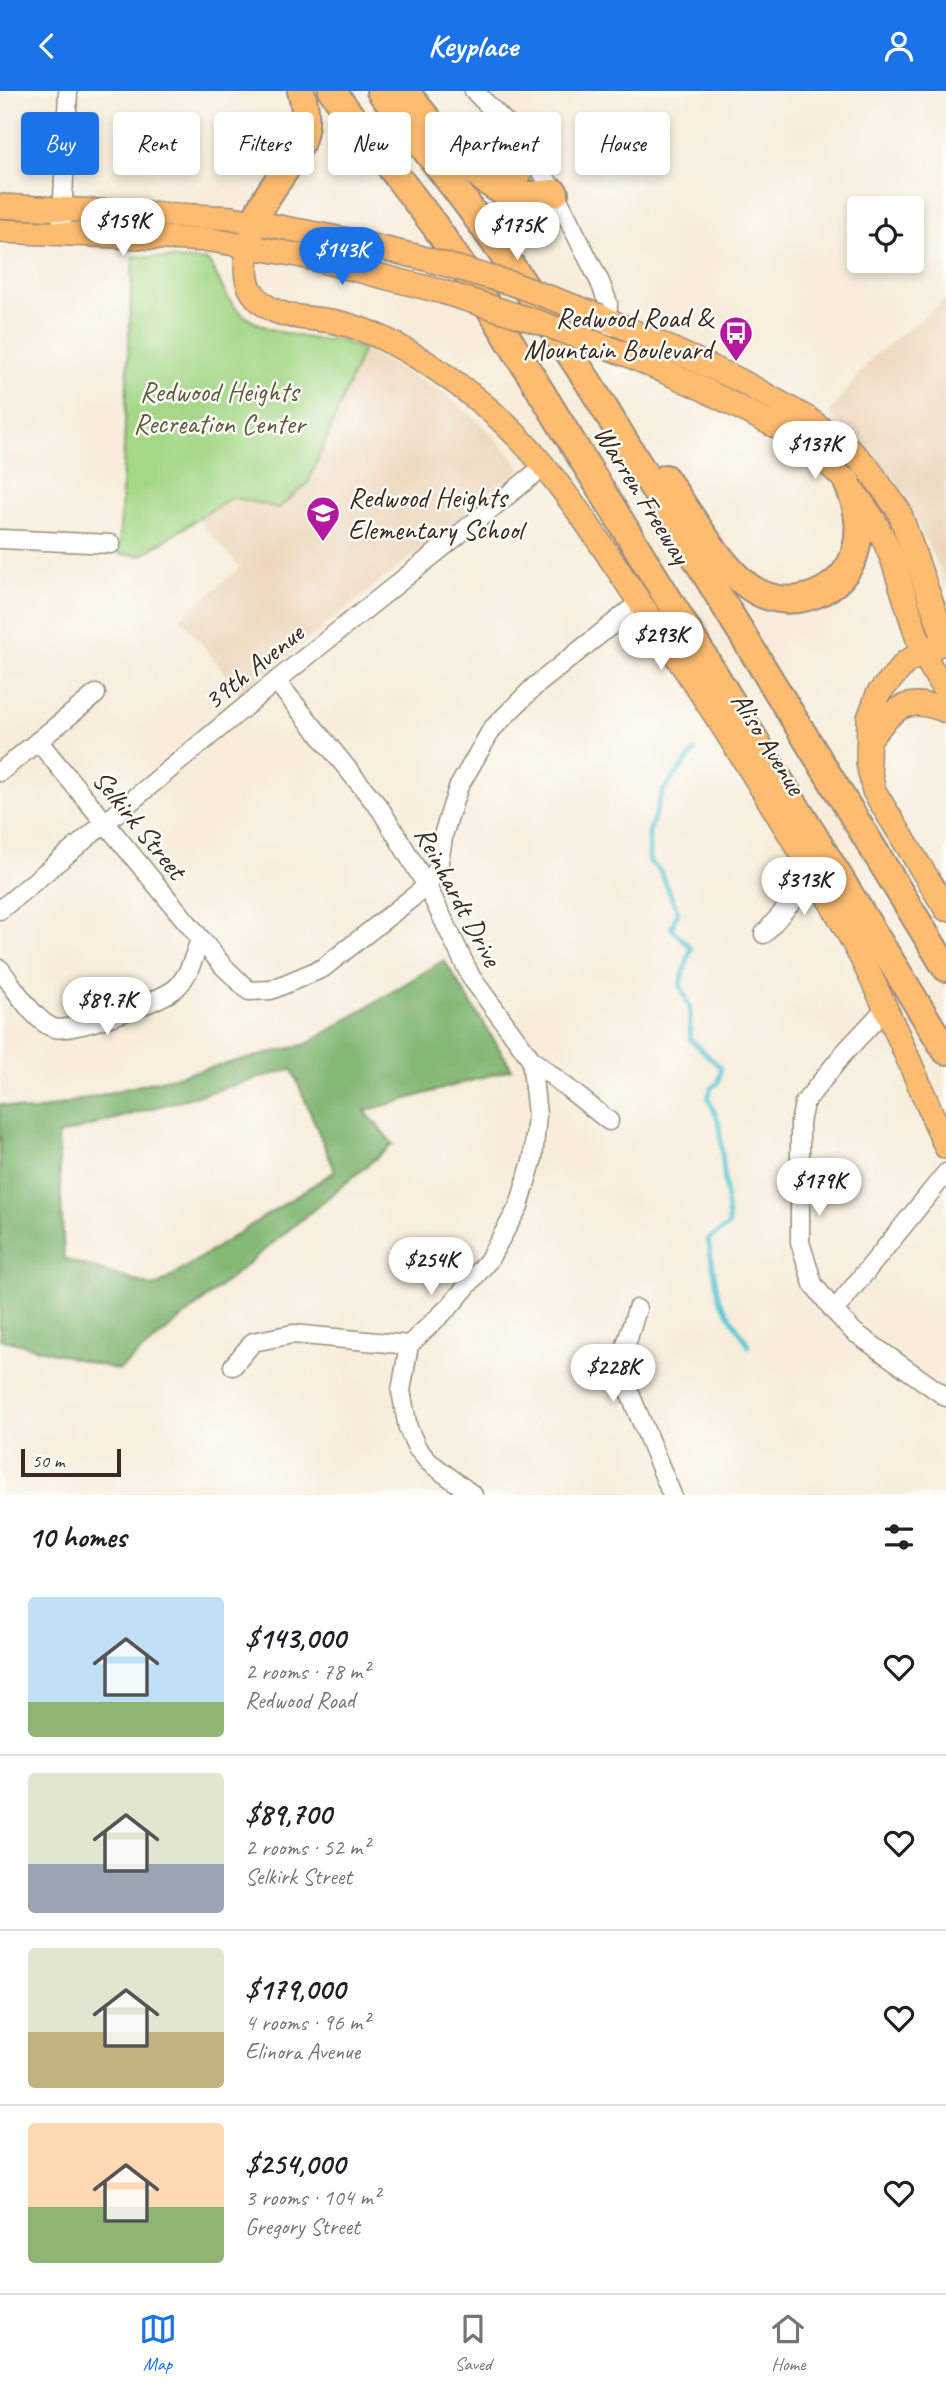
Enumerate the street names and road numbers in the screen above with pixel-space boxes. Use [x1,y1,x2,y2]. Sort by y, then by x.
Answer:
street label: Warren Freeway [586,418,700,572]
street label: 39th Avenue [196,614,312,717]
street label: Aliso Avenue [723,685,815,803]
street label: Selkirk Street [85,763,196,888]
street label: Reinhardt Drive [407,820,511,974]

